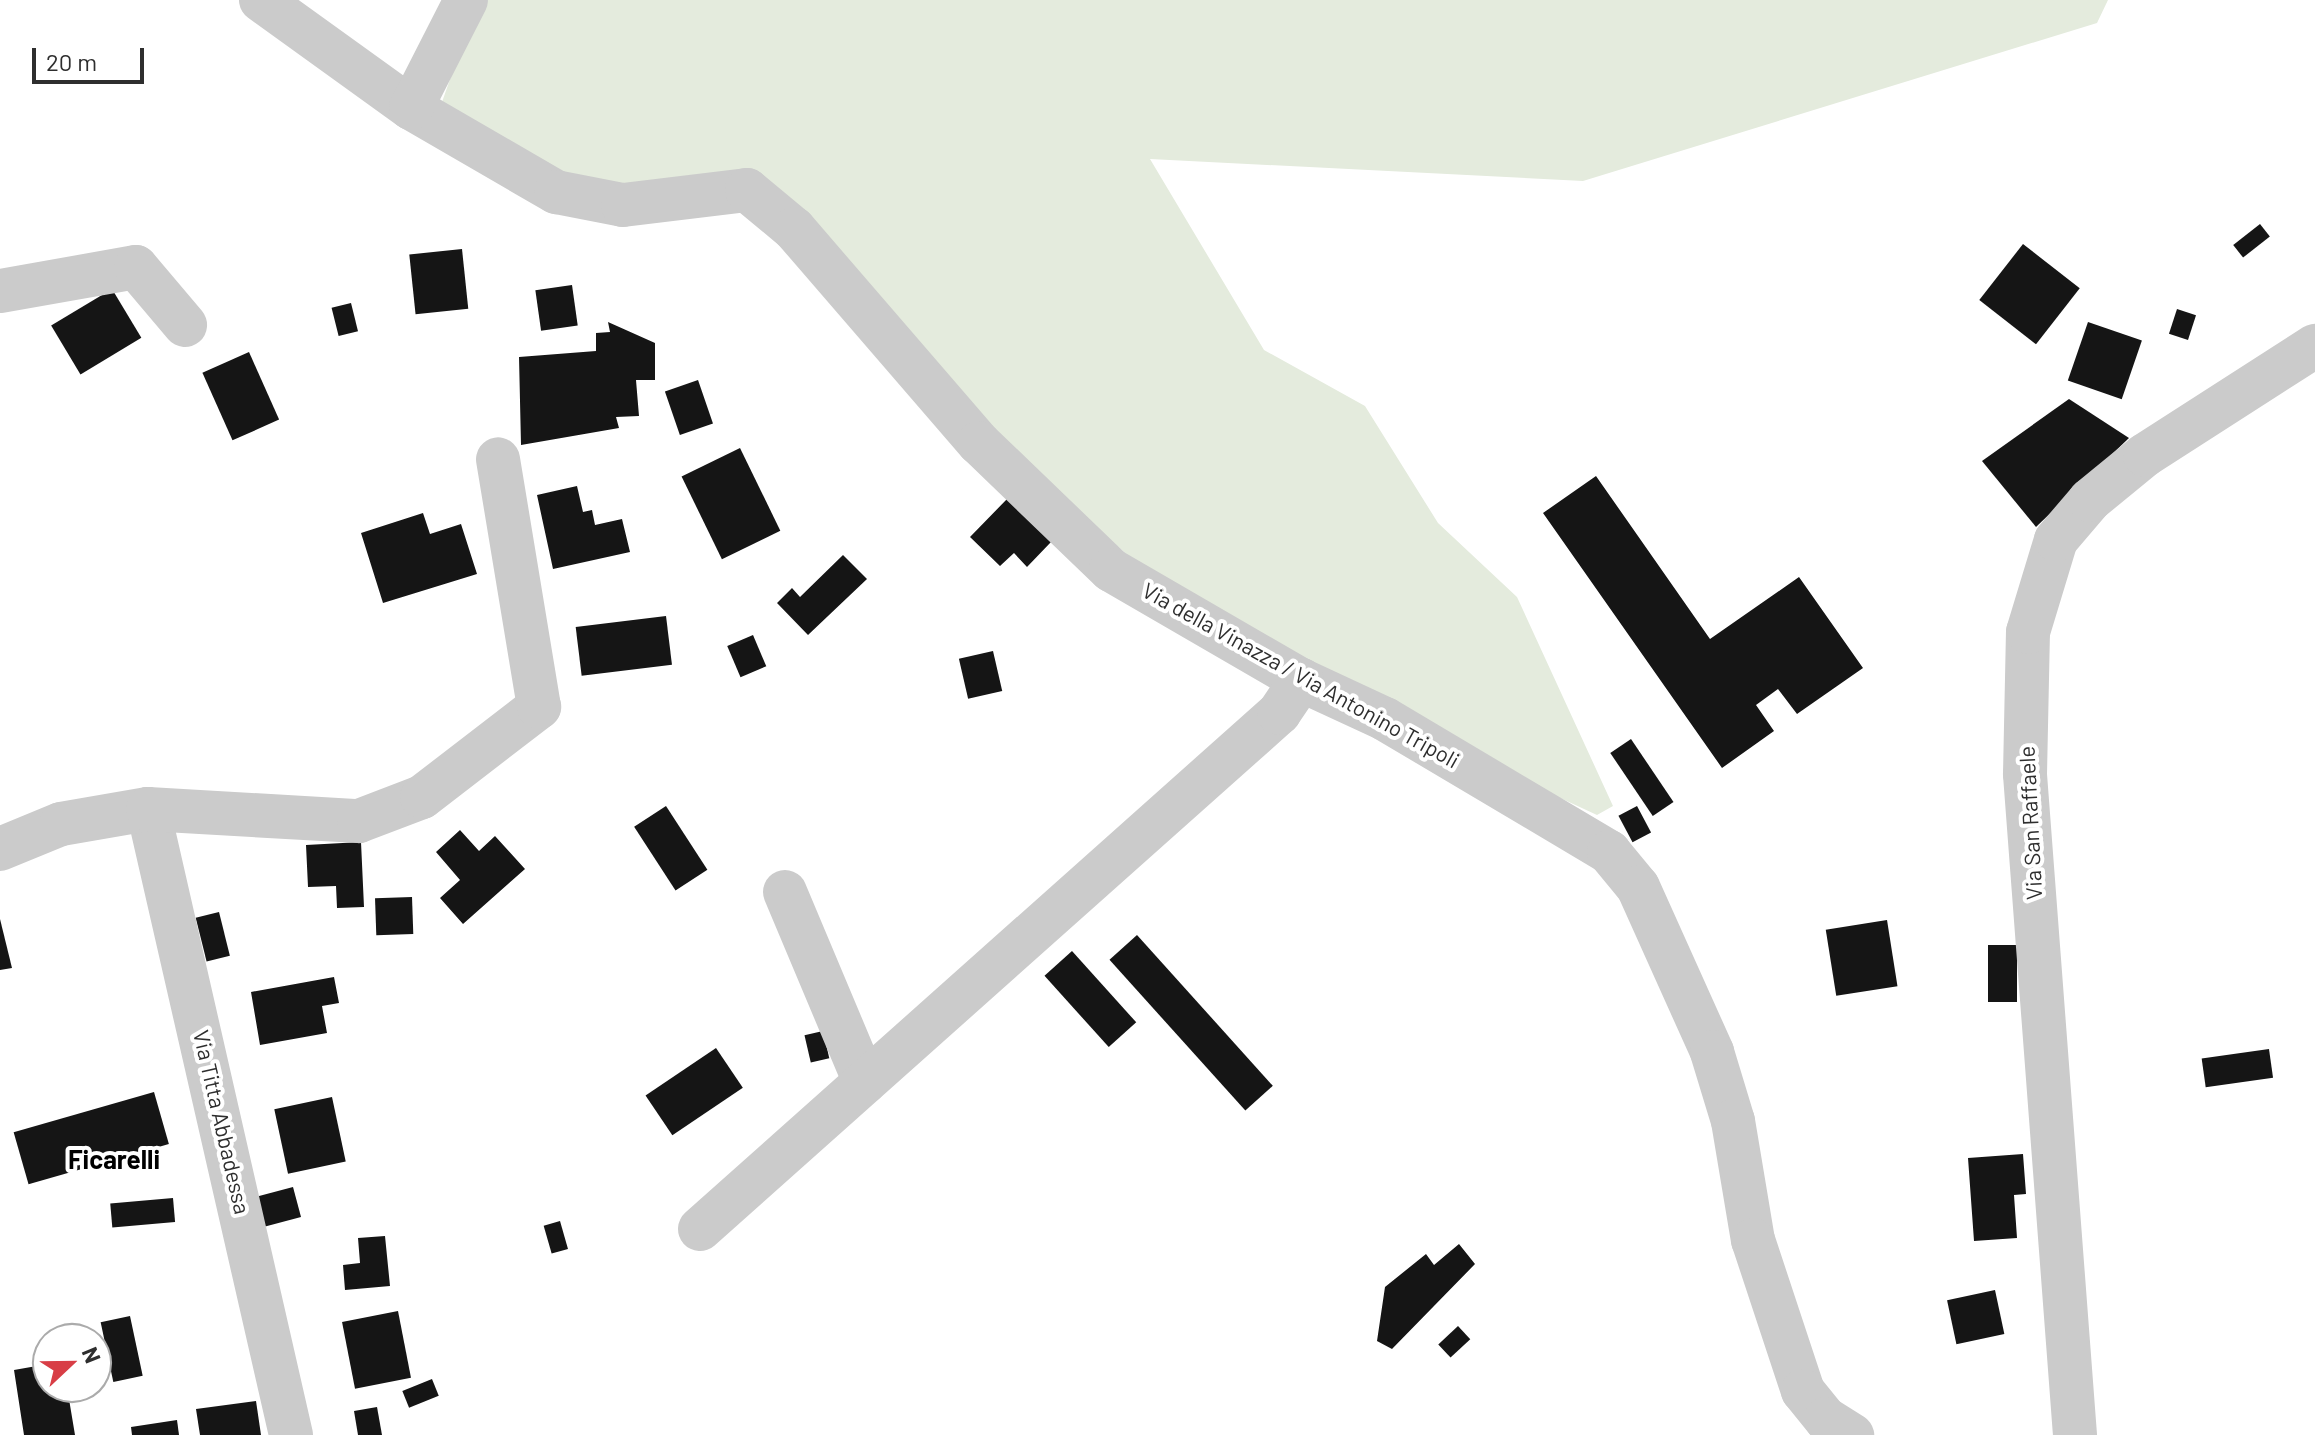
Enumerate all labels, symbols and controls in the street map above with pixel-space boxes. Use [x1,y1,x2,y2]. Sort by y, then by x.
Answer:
scale bar [36,32,148,82]
text: 20 m [46,47,97,76]
street label: Via della Vinazza / Via Antonino Tripoli [1138,577,1464,773]
street label: Via San Raffaele [2013,745,2047,901]
street label: Via Titta Abbadessa [188,1027,256,1217]
district label: Ficarelli [68,1143,160,1175]
north arrow [32,1323,112,1403]
text: N [78,1343,107,1366]

